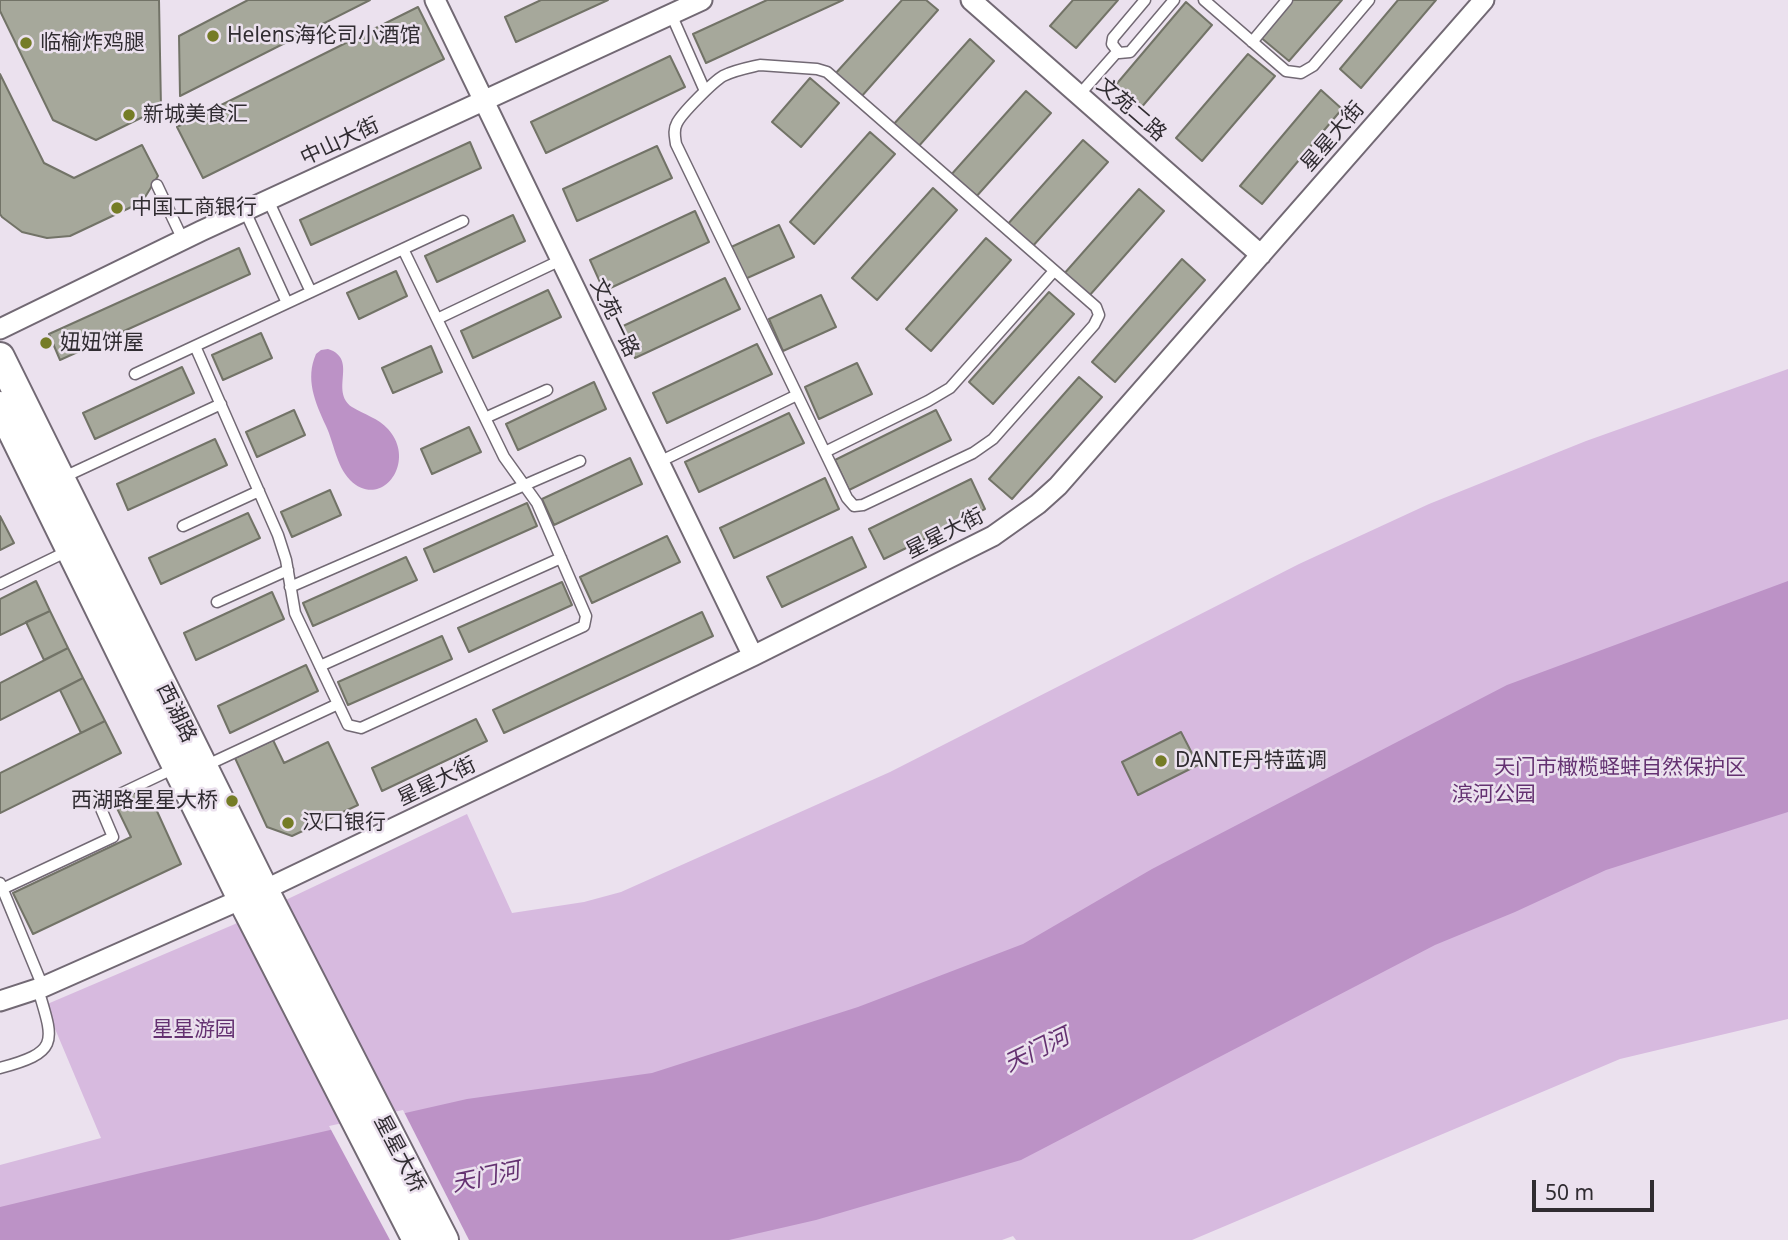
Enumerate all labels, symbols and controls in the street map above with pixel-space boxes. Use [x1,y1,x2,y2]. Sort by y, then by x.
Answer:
place label: Helens海伦司小酒馆 [227,23,421,49]
marker: Helens海伦司小酒馆 [205,28,221,44]
place label: 临榆炸鸡腿 [40,30,145,56]
marker: 临榆炸鸡腿 [18,35,34,51]
street label: 文苑二路 [1091,73,1171,147]
street label: 星星大街 [1296,97,1370,177]
place label: 新城美食汇 [143,102,248,128]
marker: 新城美食汇 [121,107,137,123]
street label: 中山大街 [297,113,383,171]
place label: 中国工商银行 [131,195,257,221]
marker: 中国工商银行 [109,200,125,216]
street label: 文苑一路 [584,275,644,361]
place label: 妞妞饼屋 [60,330,144,356]
marker: 妞妞饼屋 [38,335,54,351]
street label: 星星大街 [902,504,988,564]
street label: 西湖路 [151,679,201,747]
place label: DANTE丹特蓝调 [1175,748,1327,774]
street label: 星星大街 [394,752,480,812]
marker: DANTE丹特蓝调 [1153,753,1169,769]
park label: 天门市橄榄蛏蚌自然保护区 [1494,755,1746,781]
park label: 滨河公园 [1452,782,1536,808]
place label: 西湖路星星大桥 [71,788,218,814]
marker: 西湖路星星大桥 [224,793,240,809]
place label: 汉口银行 [302,810,386,836]
marker: 汉口银行 [280,815,296,831]
park label: 星星游园 [152,1017,236,1043]
water label: 天门河 [1000,1023,1074,1079]
street label: 星星大桥 [368,1111,430,1197]
water label: 天门河 [449,1157,523,1199]
scale bar [1536,1166,1658,1210]
text: 50 m [1545,1178,1594,1206]

